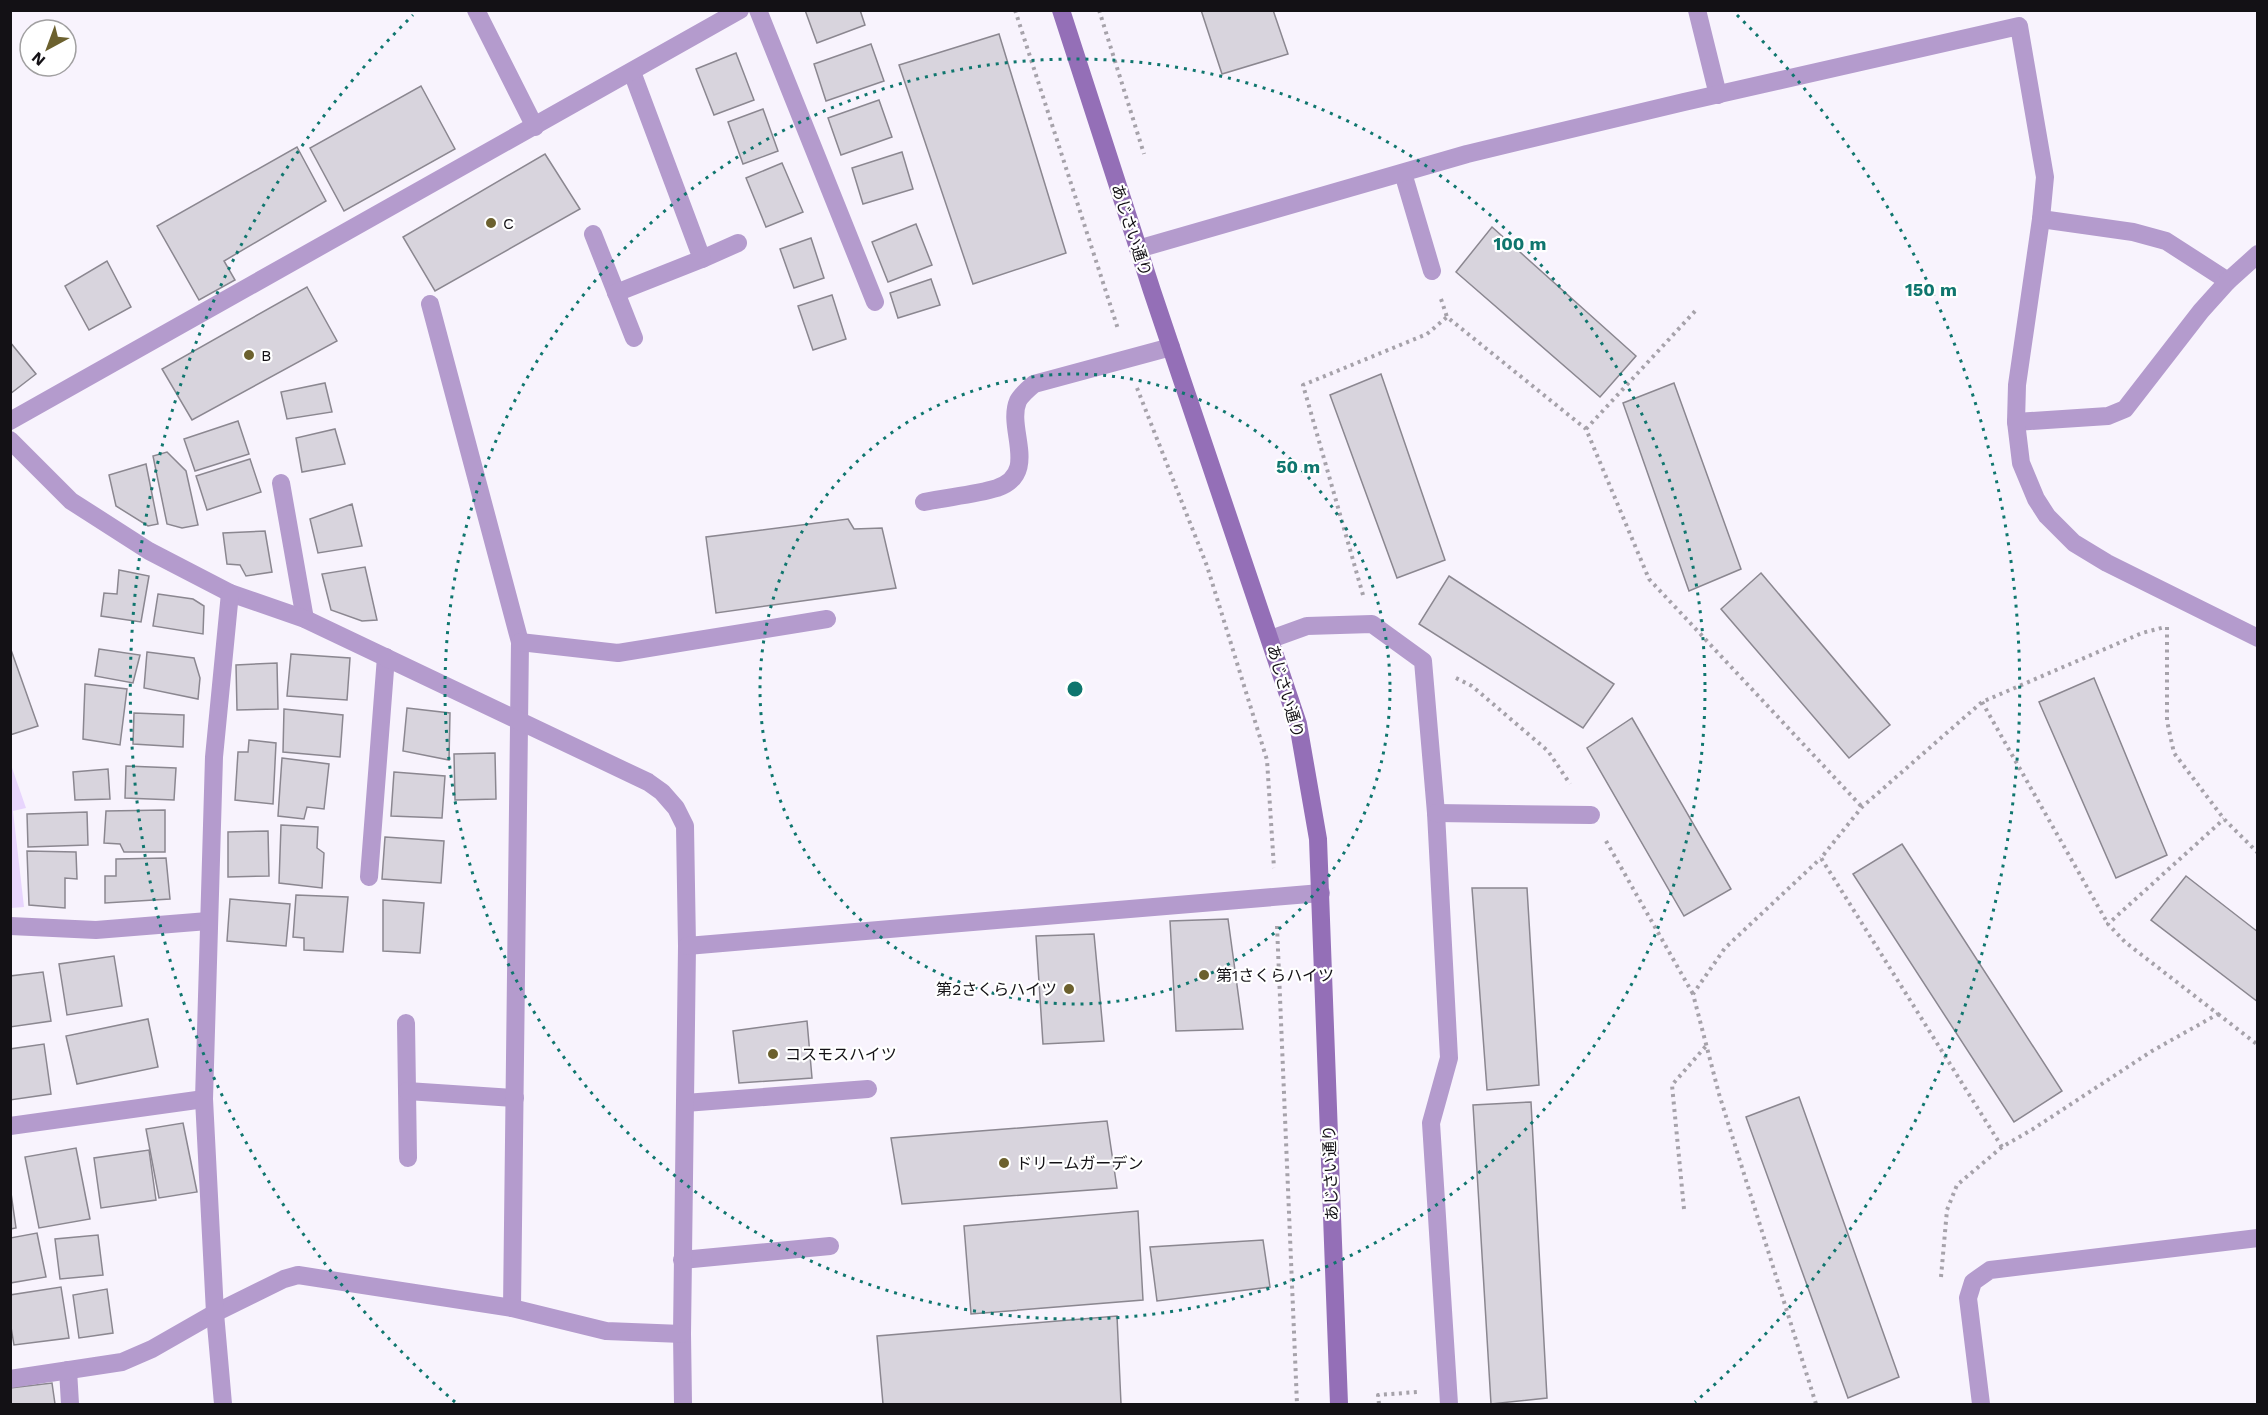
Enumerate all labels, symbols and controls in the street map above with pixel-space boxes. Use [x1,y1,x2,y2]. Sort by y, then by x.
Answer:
north arrow [18,18,78,78]
text: N [28,48,49,70]
street label: あじさい通り [1108,182,1155,279]
place label: C [503,214,514,233]
marker: C [484,216,498,230]
text: 100 m [1493,233,1547,254]
text: 150 m [1905,279,1957,300]
place label: B [261,346,271,365]
marker: B [242,348,256,362]
text: 50 m [1276,456,1320,477]
street label: あじさい通り [1263,642,1308,740]
centre of rings [1065,679,1085,699]
place label: 第1さくらハイツ [1216,966,1334,985]
marker: 第1さくらハイツ [1197,968,1211,982]
place label: 第2さくらハイツ [936,980,1057,999]
marker: 第2さくらハイツ [1062,982,1076,996]
place label: コスモスハイツ [785,1045,897,1064]
marker: コスモスハイツ [766,1047,780,1061]
street label: あじさい通り [1319,1125,1342,1221]
place label: ドリームガーデン [1016,1154,1144,1173]
marker: ドリームガーデン [997,1156,1011,1170]

